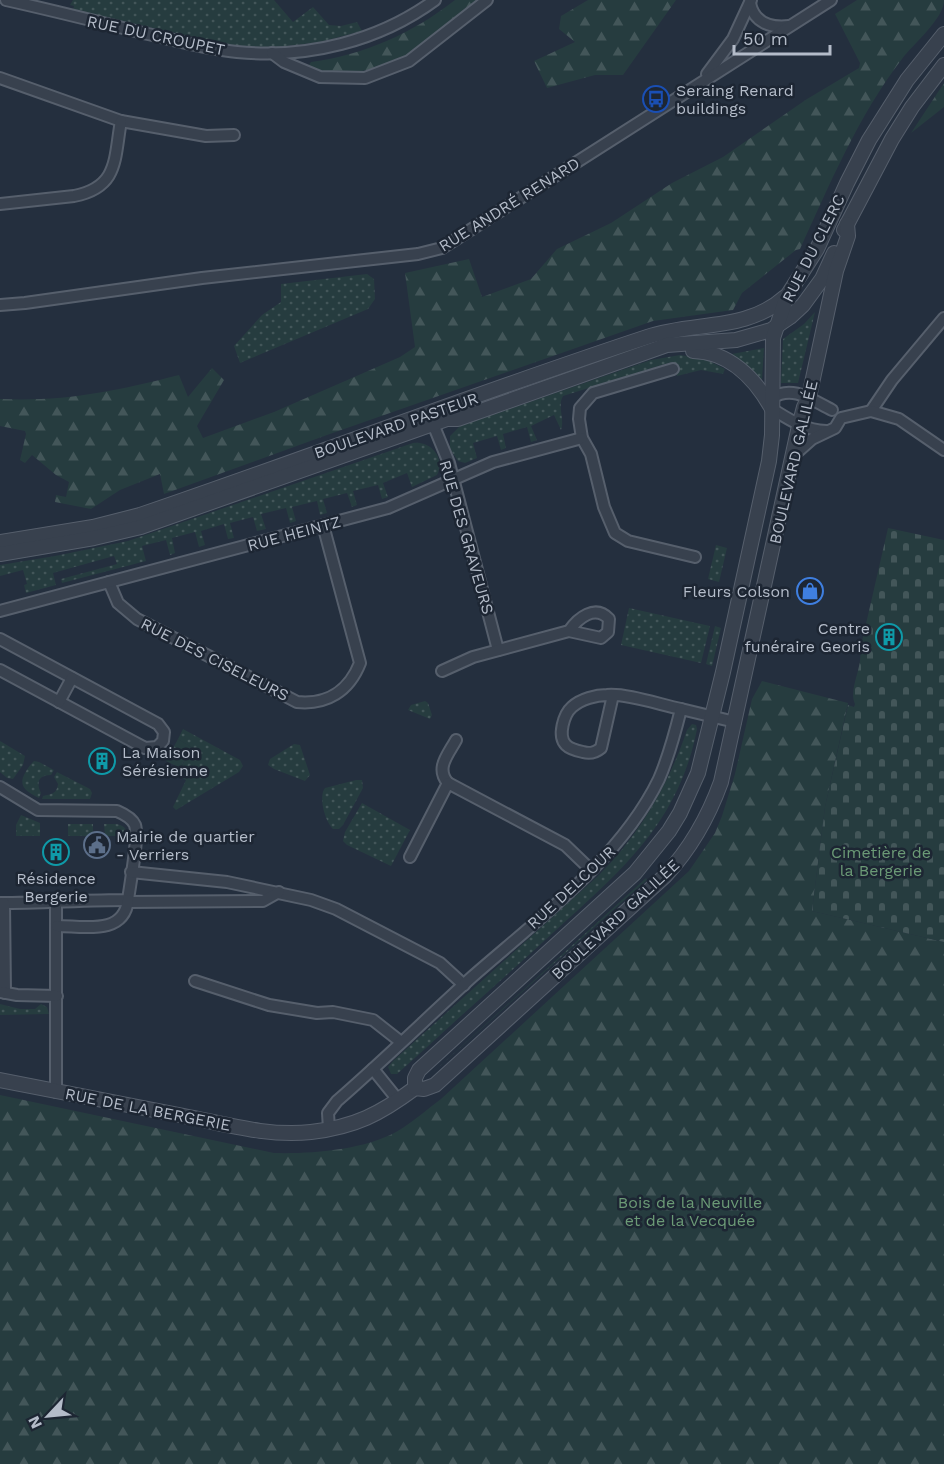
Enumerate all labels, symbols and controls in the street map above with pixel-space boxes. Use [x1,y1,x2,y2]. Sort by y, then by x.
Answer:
street label: RUE DU CROUPET [85,12,227,59]
scale bar [734,18,830,56]
text: 50 m [743,28,788,49]
place label: Seraing Renard buildings [676,81,794,118]
bus stop icon: Seraing Renard buildings [641,84,671,114]
street label: RUE ANDRÉ RENARD [435,153,583,256]
street label: RUE DU CLERC [778,191,849,305]
street label: BOULEVARD GALILÉE [765,378,822,546]
street label: BOULEVARD PASTEUR [312,388,481,462]
street label: RUE DES GRAVEURS [435,458,498,617]
street label: RUE HEINTZ [245,512,343,555]
shop icon: Fleurs Colson [795,576,825,606]
place label: Fleurs Colson [683,582,790,601]
street label: RUE DES CISELEURS [138,614,292,705]
place label: Centre funéraire Georis [744,619,870,656]
building icon: Centre funéraire Georis [874,622,904,652]
place label: La Maison Sérésienne [122,743,208,780]
building icon: La Maison Sérésienne [87,746,117,776]
place label: Mairie de quartier - Verriers [116,827,255,864]
public building icon: Mairie de quartier - Verriers [82,830,112,860]
building icon: Résidence Bergerie [41,837,71,867]
street label: RUE DELCOUR [523,842,619,933]
park label: Cimetière de la Bergerie [831,843,931,880]
street label: BOULEVARD GALILÉE [548,855,683,983]
place label: Résidence Bergerie [16,869,96,906]
street label: RUE DE LA BERGERIE [63,1084,232,1135]
park label: Bois de la Neuville et de la Vecquée [618,1193,762,1230]
north arrow [18,1386,78,1446]
text: N [24,1413,46,1432]

